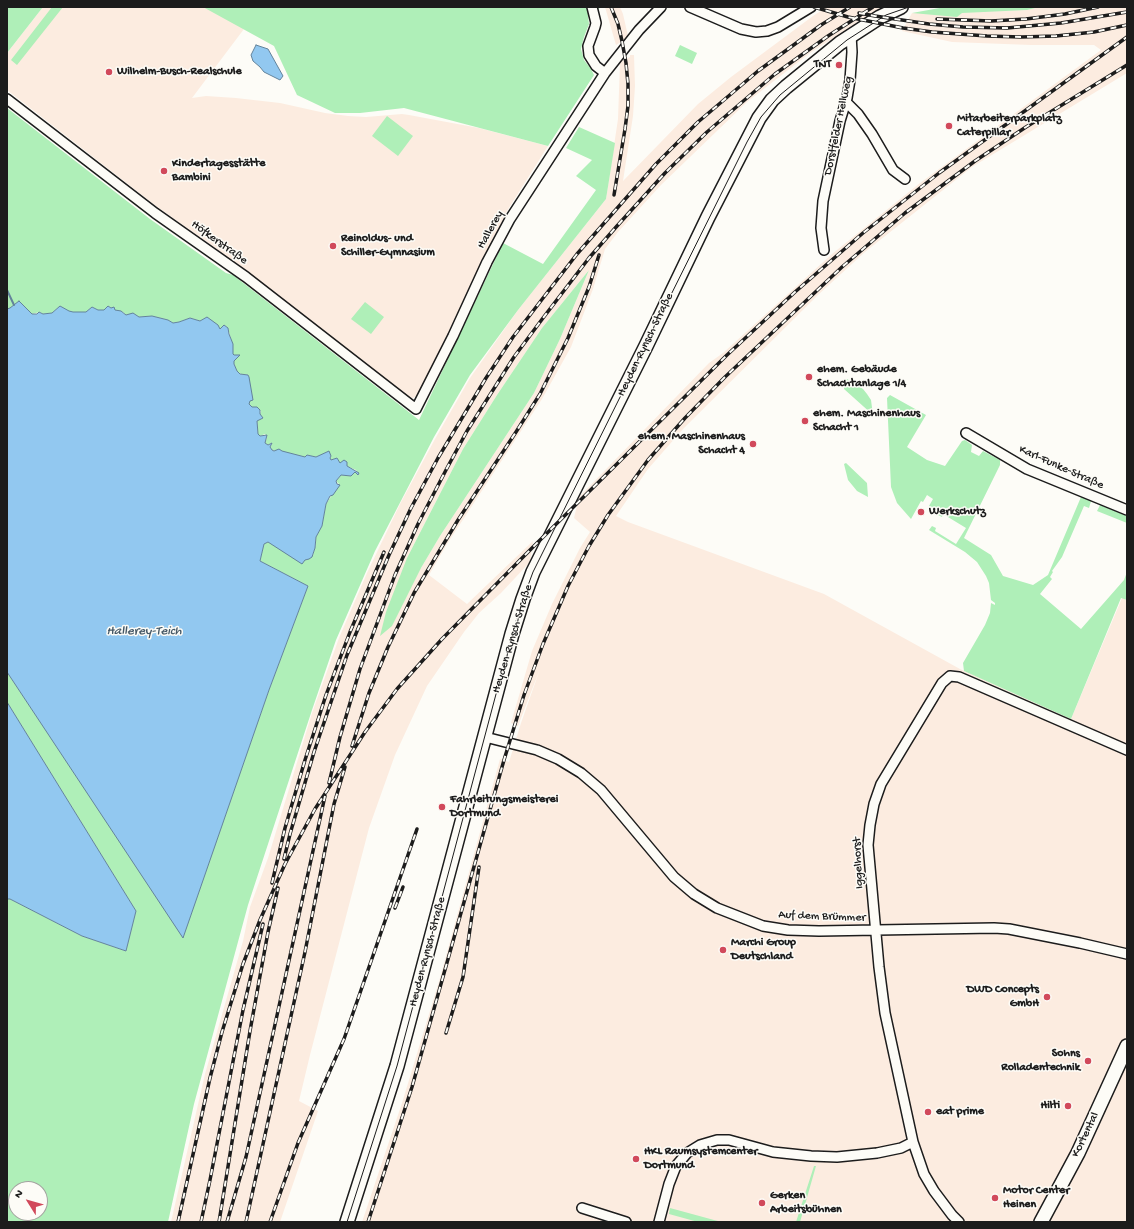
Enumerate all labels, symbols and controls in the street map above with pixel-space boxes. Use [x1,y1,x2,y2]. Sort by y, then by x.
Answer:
place label: TNT [814,58,831,72]
marker: TNT [834,60,844,70]
place label: Wilhelm-Busch-Realschule [117,65,242,79]
marker: Wilhelm-Busch-Realschule [104,67,114,77]
street label: Dorstfelder Hellweg [821,75,857,177]
place label: Mitarbeiterparkplatz Caterpillar [957,112,1062,140]
marker: Mitarbeiterparkplatz Caterpillar [944,121,954,131]
place label: Kindertagesstätte Bambini [172,157,265,185]
marker: Kindertagesstätte Bambini [159,166,169,176]
street label: Hallerey [475,208,507,252]
street label: Höfkerstraße [188,218,250,268]
place label: Reinoldus- und Schiller-Gymnasium [341,232,435,260]
marker: Reinoldus- und Schiller-Gymnasium [328,241,338,251]
street label: Heyden-Rynsch-Straße [615,291,677,399]
place label: ehem. Gebäude Schachtanlage 1/4 [817,363,906,391]
marker: ehem. Gebäude Schachtanlage 1/4 [804,372,814,382]
place label: ehem. Maschinenhaus Schacht 1 [813,407,920,435]
marker: ehem. Maschinenhaus Schacht 1 [800,416,810,426]
place label: ehem. Maschinenhaus Schacht 4 [638,430,745,458]
marker: ehem. Maschinenhaus Schacht 4 [748,439,758,449]
street label: Karl-Funke-Straße [1016,443,1106,493]
place label: Werkschutz [929,505,986,519]
marker: Werkschutz [916,507,926,517]
street label: Heyden-Rynsch-Straße [490,583,536,695]
water label: Hallerey-Teich [107,624,181,640]
place label: Fahrleitungsmeisterei Dortmund [450,793,558,821]
marker: Fahrleitungsmeisterei Dortmund [437,802,447,812]
street label: Iggelhorst [850,837,868,889]
street label: Heyden-Rynsch-Straße [406,896,450,1008]
street label: Auf dem Brümmer [778,908,866,926]
place label: Marchi Group Deutschland [731,936,796,964]
marker: Marchi Group Deutschland [718,945,728,955]
place label: DWD Concepts GmbH [966,983,1039,1011]
marker: DWD Concepts GmbH [1042,992,1052,1002]
place label: Sohns Rolladentechnik [1001,1047,1080,1075]
marker: Sohns Rolladentechnik [1083,1056,1093,1066]
place label: Hilti [1040,1099,1060,1113]
marker: Hilti [1063,1101,1073,1111]
place label: eat prime [936,1105,984,1119]
marker: eat prime [923,1107,933,1117]
street label: Kortental [1069,1110,1103,1160]
place label: HKL Raumsystemcenter Dortmund [644,1145,757,1173]
marker: HKL Raumsystemcenter Dortmund [631,1154,641,1164]
north arrow [8,1181,48,1221]
place label: Motor Center Heinen [1003,1184,1070,1212]
text: N [12,1188,26,1201]
place label: Gerken Arbeitsbühnen [770,1189,842,1217]
marker: Motor Center Heinen [990,1193,1000,1203]
marker: Gerken Arbeitsbühnen [757,1198,767,1208]

